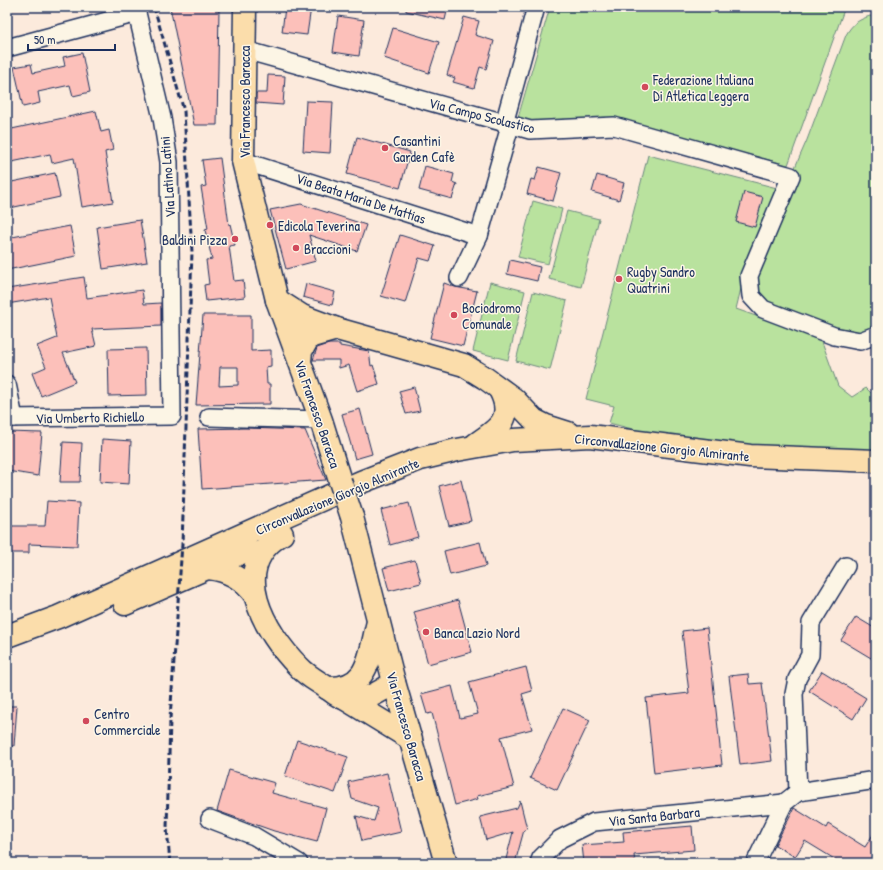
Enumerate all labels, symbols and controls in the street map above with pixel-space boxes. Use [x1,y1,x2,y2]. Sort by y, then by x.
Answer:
scale bar [28,26,115,52]
text: 50 m [34,31,55,48]
street label: Via Francesco Baracca [235,45,254,158]
place label: Federazione Italiana Di Atletica Leggera [652,70,754,106]
marker: Federazione Italiana Di Atletica Leggera [640,82,650,92]
street label: Via Campo Scolastico [427,93,537,138]
place label: Casantini Garden Cafè [393,131,455,166]
street label: Via Latino Latini [155,136,179,218]
marker: Casantini Garden Cafè [380,143,390,153]
street label: Via Beata Maria De Mattias [294,168,428,228]
place label: Edicola Teverina [278,216,360,235]
marker: Edicola Teverina [265,220,275,230]
place label: Baldini Pizza [162,230,228,249]
marker: Baldini Pizza [230,234,240,244]
place label: Braccioni [304,239,351,258]
marker: Braccioni [291,243,301,253]
place label: Rugby Sandro Quatrini [627,262,695,297]
marker: Rugby Sandro Quatrini [614,274,624,284]
place label: Bociodromo Comunale [462,298,521,333]
marker: Bociodromo Comunale [449,310,459,320]
street label: Via Francesco Baracca [291,358,345,471]
street label: Via Umberto Richiello [36,407,145,427]
street label: Circonvallazione Giorgio Almirante [573,428,751,467]
street label: Circonvallazione Giorgio Almirante [252,453,423,540]
place label: Banca Lazio Nord [434,623,520,642]
marker: Banca Lazio Nord [421,627,431,637]
street label: Via Francesco Baracca [382,669,432,783]
place label: Centro Commerciale [94,704,161,739]
marker: Centro Commerciale [81,716,91,726]
street label: Via Santa Barbara [607,802,701,830]

